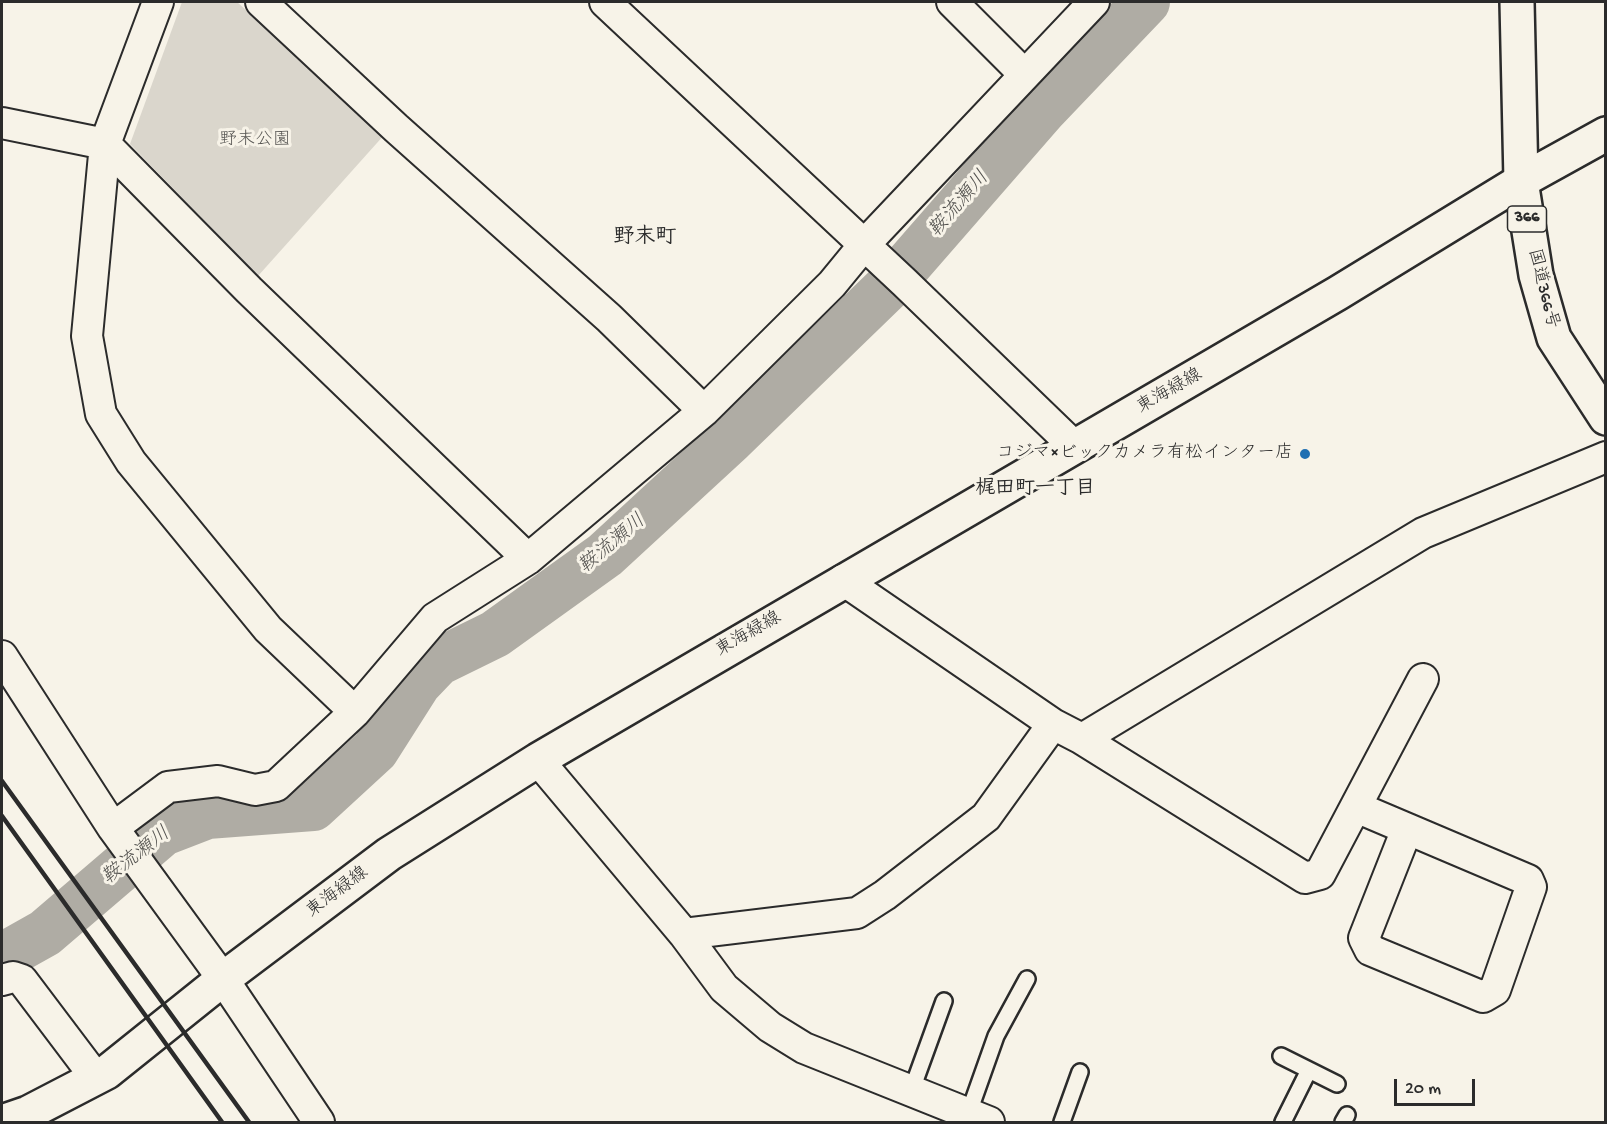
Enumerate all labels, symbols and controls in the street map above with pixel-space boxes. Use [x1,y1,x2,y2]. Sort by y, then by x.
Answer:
park label: 野末公園 [219,130,291,152]
water label: 鞍流瀬川 [925,167,995,243]
road number: 366 [1508,206,1546,232]
district label: 野末町 [614,226,676,252]
street label: 国道366号 [1522,247,1562,331]
street label: 東海緑線 [1133,365,1207,419]
place label: コジマ×ビックカメラ有松インター店 [996,443,1293,465]
marker: コジマ×ビックカメラ有松インター店 [1298,447,1312,461]
district label: 梶田町一丁目 [975,478,1095,502]
water label: 鞍流瀬川 [575,510,651,580]
street label: 東海緑線 [712,608,786,662]
water label: 鞍流瀬川 [98,823,176,891]
street label: 東海緑線 [303,863,373,923]
scale bar [1397,1067,1478,1105]
text: 20 m [1405,1079,1441,1100]

